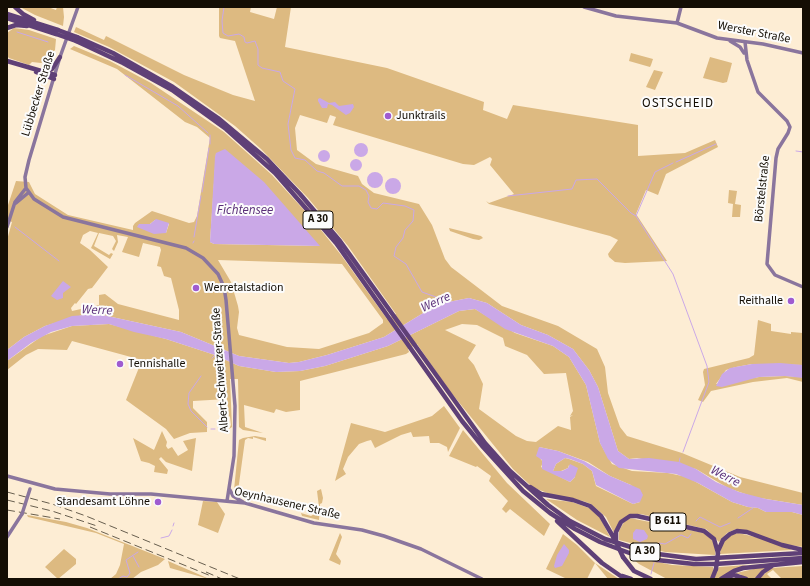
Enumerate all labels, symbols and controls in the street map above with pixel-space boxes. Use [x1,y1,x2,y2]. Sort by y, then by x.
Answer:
street label: Werster Straße [716,19,792,47]
street label: Lübbecker Straße [19,50,59,138]
district label: OSTSCHEID [642,96,714,112]
place label: Junktrails [396,109,446,123]
marker: Junktrails [383,111,393,121]
street label: Börstelstraße [752,155,774,223]
water label: Fichtensee [217,203,273,219]
road number: A 30 [303,211,333,229]
place label: Werretalstadion [204,281,284,295]
marker: Werretalstadion [191,283,201,293]
water label: Werre [419,289,453,317]
place label: Reithalle [739,294,783,308]
marker: Reithalle [786,296,796,306]
water label: Werre [81,303,113,319]
street label: Albert-Schweitzer-Straße [209,307,233,433]
place label: Tennishalle [128,357,185,371]
marker: Tennishalle [115,359,125,369]
water label: Werre [708,463,742,491]
street label: Oeynhausener Straße [233,485,341,523]
place label: Standesamt Löhne [56,495,150,509]
marker: Standesamt Löhne [153,497,163,507]
road number: B 611 [650,513,686,531]
road number: A 30 [630,543,660,561]

